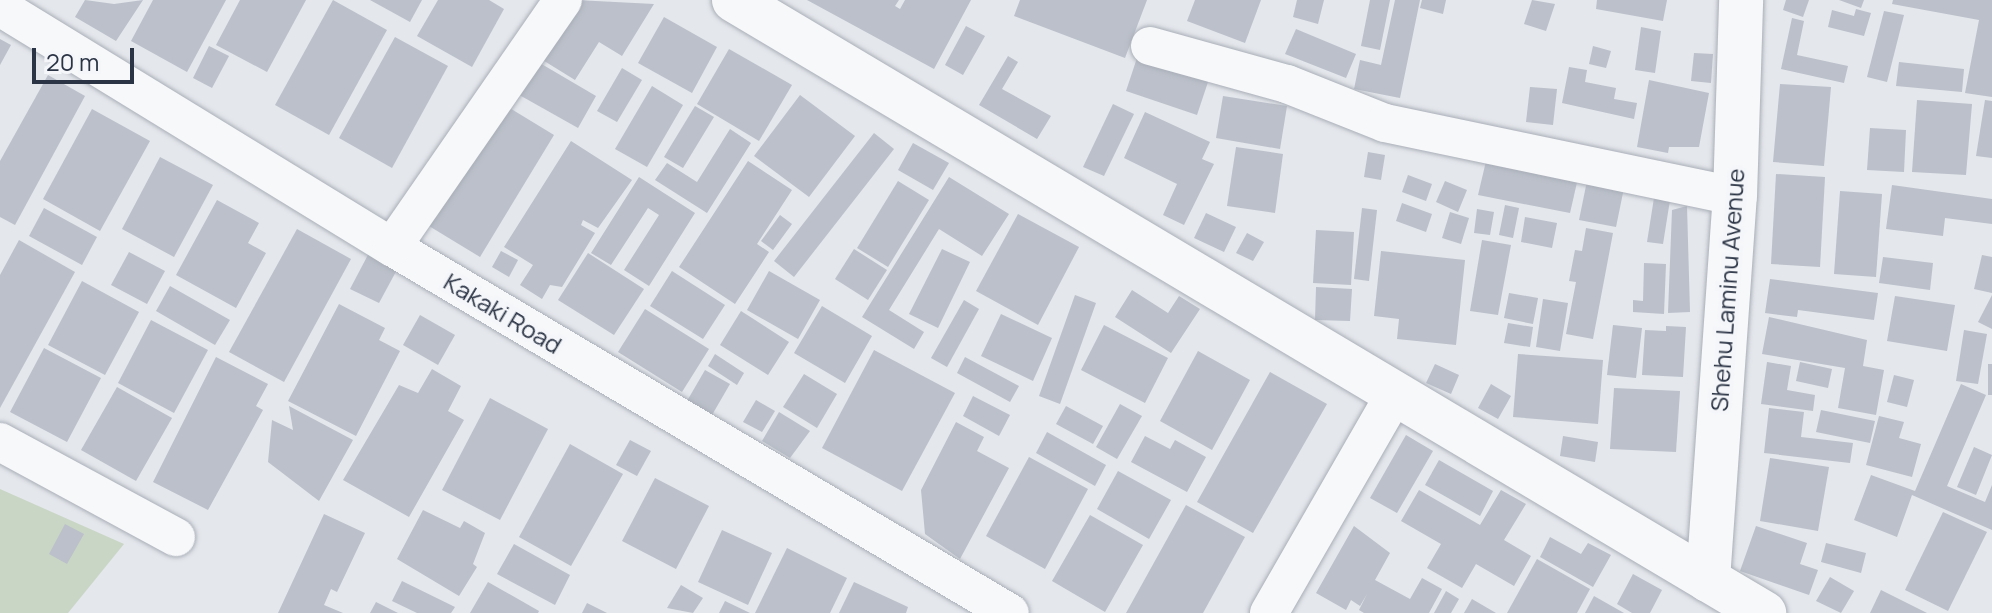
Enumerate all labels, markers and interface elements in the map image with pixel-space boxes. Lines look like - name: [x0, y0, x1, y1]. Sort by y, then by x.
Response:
- scale bar: [36, 32, 138, 82]
- text: 20 m: [46, 45, 99, 78]
- street label: Shehu Laminu Avenue: [1704, 168, 1750, 412]
- street label: Kakaki Road: [439, 267, 567, 359]

